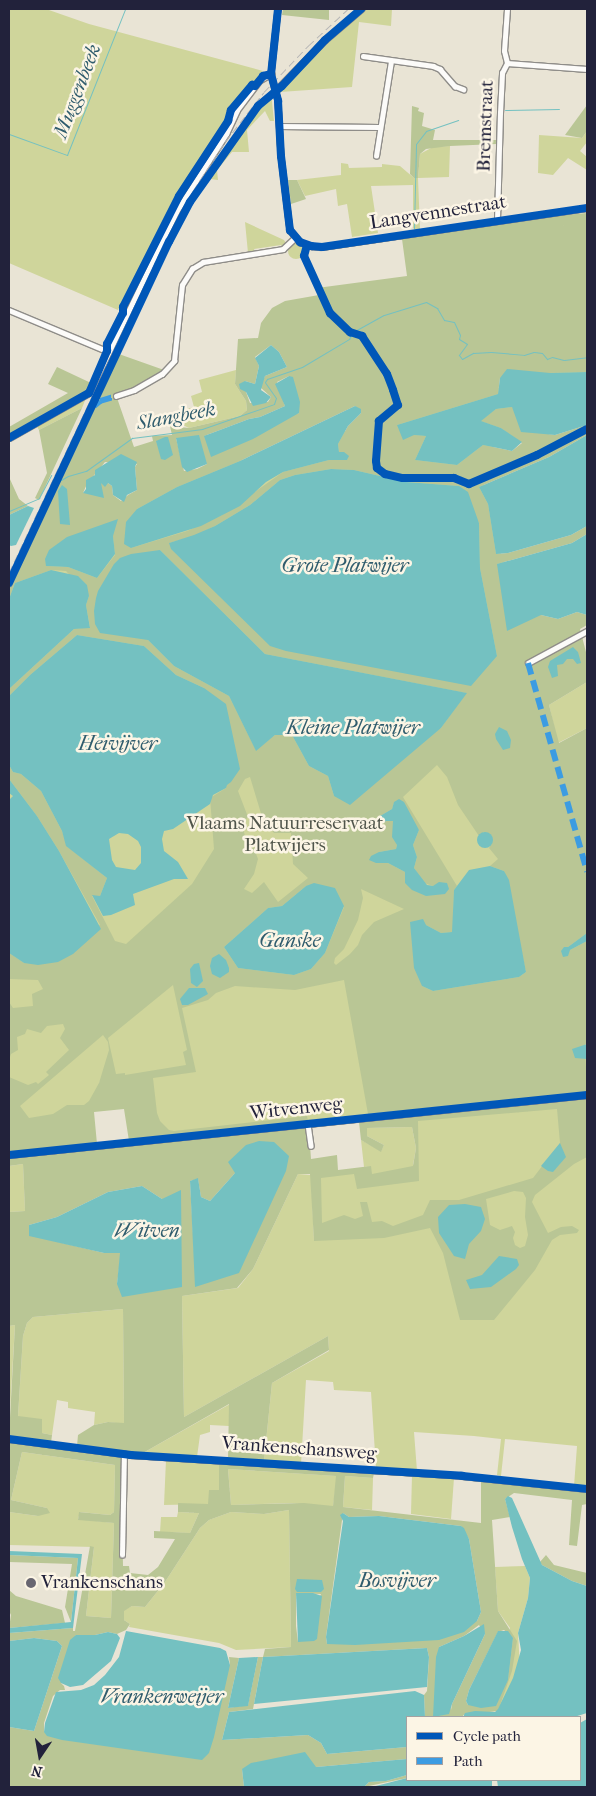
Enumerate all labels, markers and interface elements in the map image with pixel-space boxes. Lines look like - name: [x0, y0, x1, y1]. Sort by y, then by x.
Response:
- water label: Muggenbeek: [48, 41, 106, 141]
- street label: Bremstraat: [473, 80, 499, 172]
- street label: Langvennestraat: [368, 191, 508, 235]
- water label: Slangbeek: [134, 397, 218, 435]
- water label: Grote Platwijer: [281, 553, 409, 577]
- water label: Kleine Platwijer: [286, 715, 420, 739]
- water label: Heivijver: [79, 731, 157, 755]
- park label: Vlaams Natuurreservaat Platwijers: [186, 813, 384, 857]
- water label: Ganske: [259, 928, 321, 952]
- street label: Witvenweg: [248, 1093, 344, 1125]
- water label: Witven: [114, 1218, 180, 1242]
- street label: Vrankenschansweg: [221, 1432, 377, 1466]
- water label: Bosvijver: [358, 1568, 436, 1592]
- place label: Vrankenschans: [41, 1572, 163, 1594]
- marker: Vrankenschans: [25, 1577, 37, 1589]
- water label: Vrankenweijer: [101, 1684, 223, 1708]
- legend: [406, 1716, 581, 1781]
- text: Cycle path: [453, 1727, 521, 1745]
- north arrow: [15, 1731, 65, 1781]
- text: Path: [453, 1752, 483, 1770]
- text: N: [30, 1762, 44, 1781]

